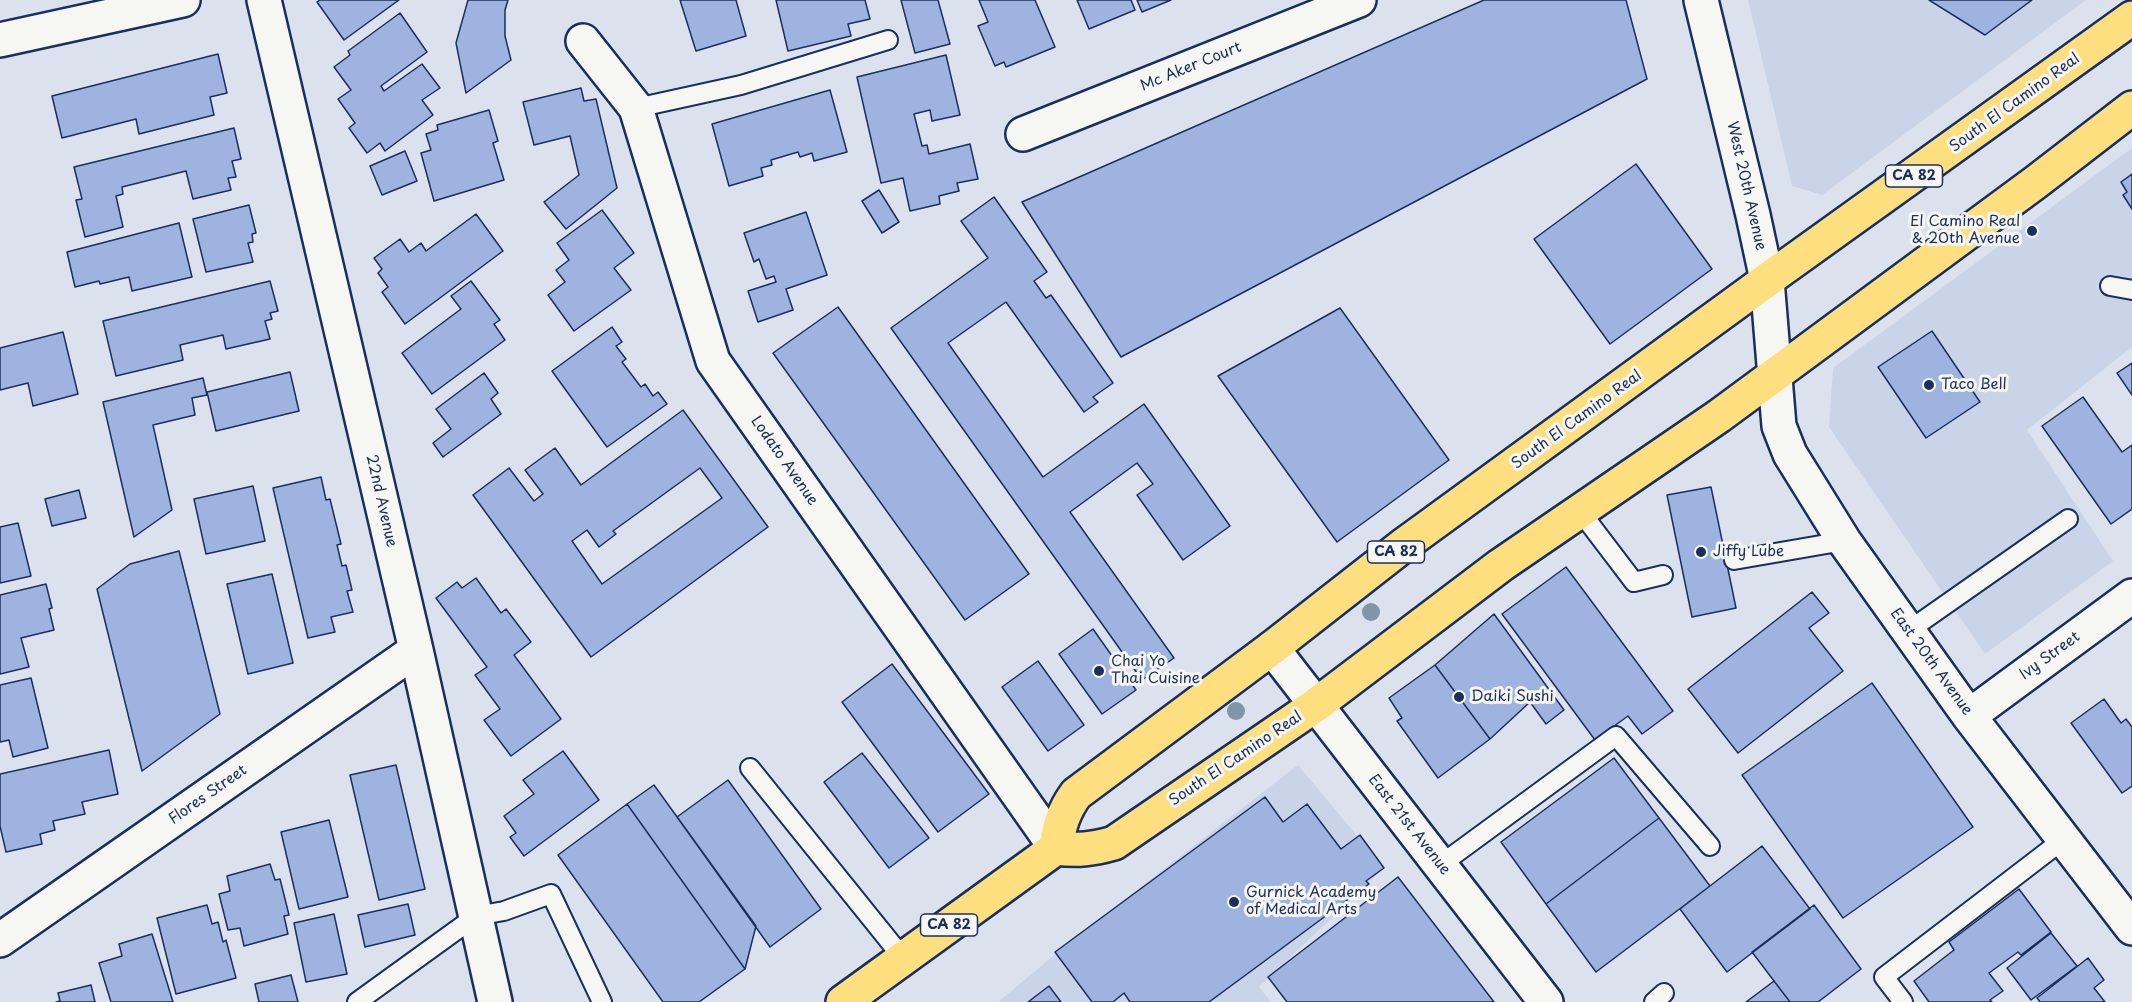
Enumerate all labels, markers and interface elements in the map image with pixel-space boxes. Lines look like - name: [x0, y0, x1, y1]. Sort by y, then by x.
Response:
- street label: Mc Aker Court: [1138, 39, 1244, 95]
- street label: South El Camino Real: [1947, 50, 2083, 156]
- street label: West 20th Avenue: [1722, 120, 1770, 252]
- road number: CA 82: [1886, 165, 1942, 187]
- place label: El Camino Real & 20th Avenue: [1910, 213, 2020, 248]
- marker: El Camino Real & 20th Avenue: [2025, 224, 2039, 238]
- street label: South El Camino Real: [1509, 367, 1645, 473]
- place label: Taco Bell: [1941, 376, 2007, 394]
- marker: Taco Bell: [1922, 378, 1936, 392]
- street label: Lodato Avenue: [747, 413, 821, 509]
- street label: 22nd Avenue: [362, 453, 400, 549]
- road number: CA 82: [1368, 541, 1424, 563]
- place label: Jiffy Lube: [1713, 543, 1784, 561]
- marker: Jiffy Lube: [1694, 545, 1708, 559]
- street label: East 20th Avenue: [1886, 605, 1976, 719]
- street label: Ivy Street: [2016, 628, 2084, 684]
- place label: Chai Yo Thai Cuisine: [1111, 653, 1200, 688]
- marker: Chai Yo Thai Cuisine: [1092, 664, 1106, 678]
- place label: Daiki Sushi: [1471, 688, 1554, 706]
- marker: Daiki Sushi: [1452, 690, 1466, 704]
- street label: South El Camino Real: [1166, 708, 1306, 810]
- street label: Flores Street: [165, 761, 251, 829]
- street label: East 21st Avenue: [1364, 771, 1454, 879]
- place label: Gurnick Academy of Medical Arts: [1246, 884, 1376, 919]
- marker: Gurnick Academy of Medical Arts: [1227, 895, 1241, 909]
- road number: CA 82: [920, 914, 978, 936]

